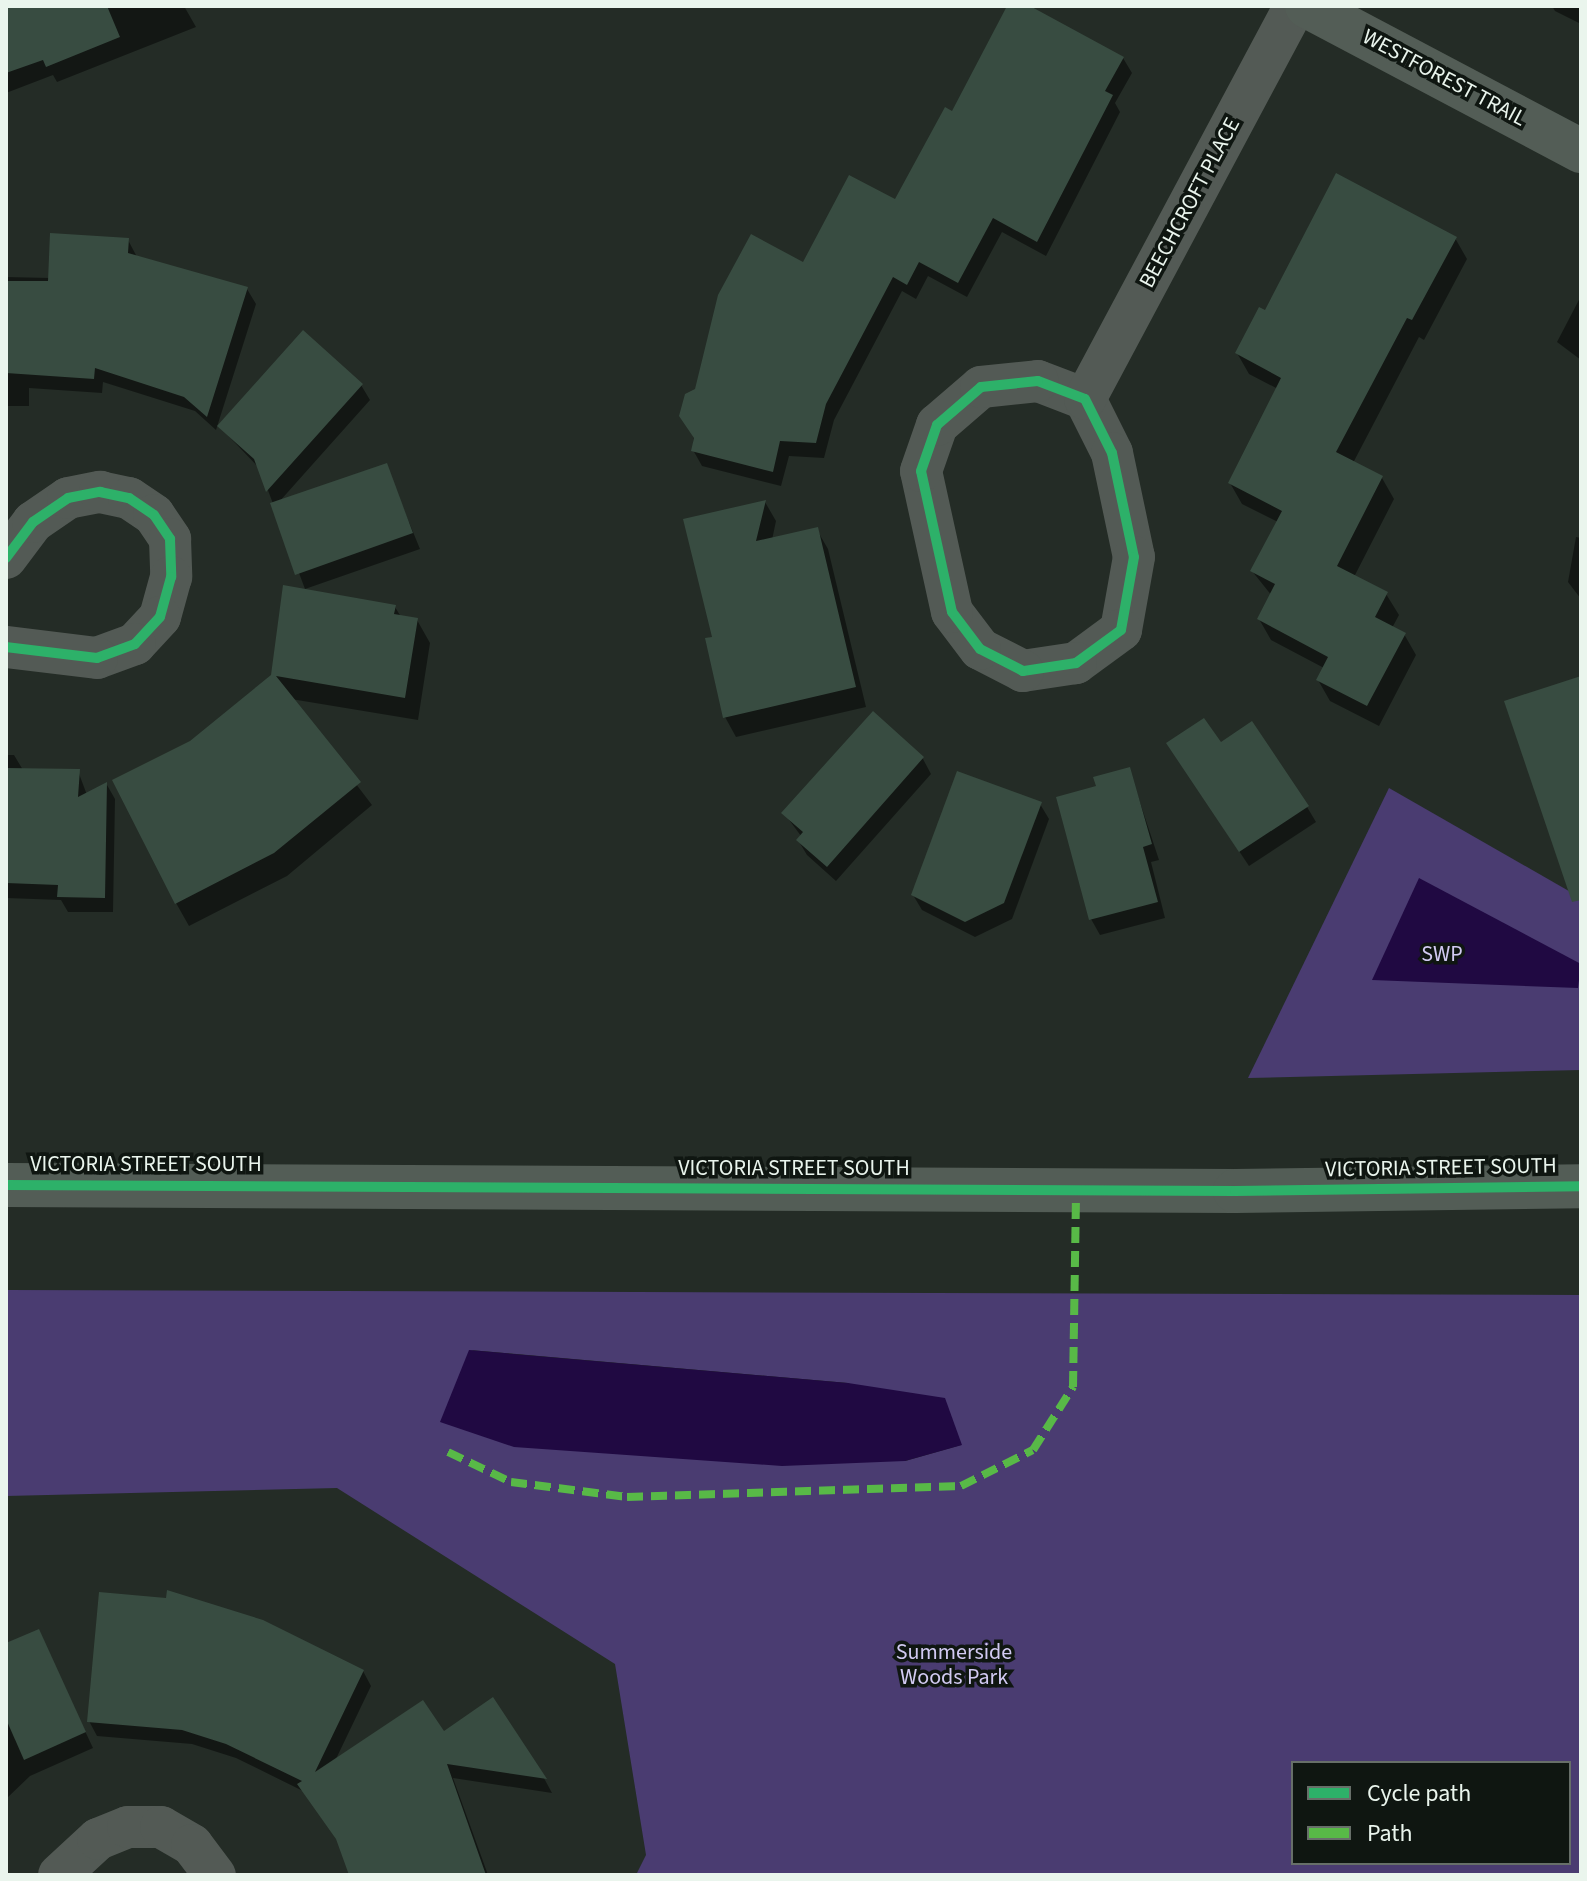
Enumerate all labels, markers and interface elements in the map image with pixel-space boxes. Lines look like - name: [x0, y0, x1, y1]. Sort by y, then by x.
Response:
- street label: WESTFOREST TRAIL: [1358, 24, 1530, 132]
- street label: BEECHCROFT PLACE: [1134, 113, 1246, 293]
- park label: SWP: [1421, 942, 1463, 968]
- street label: VICTORIA STREET SOUTH: [30, 1152, 262, 1178]
- street label: VICTORIA STREET SOUTH: [1325, 1153, 1557, 1183]
- street label: VICTORIA STREET SOUTH: [678, 1156, 910, 1182]
- park label: Summerside Woods Park: [896, 1639, 1012, 1690]
- legend: [1291, 1761, 1571, 1865]
- text: Cycle path: [1367, 1776, 1471, 1811]
- text: Path: [1367, 1816, 1413, 1851]

